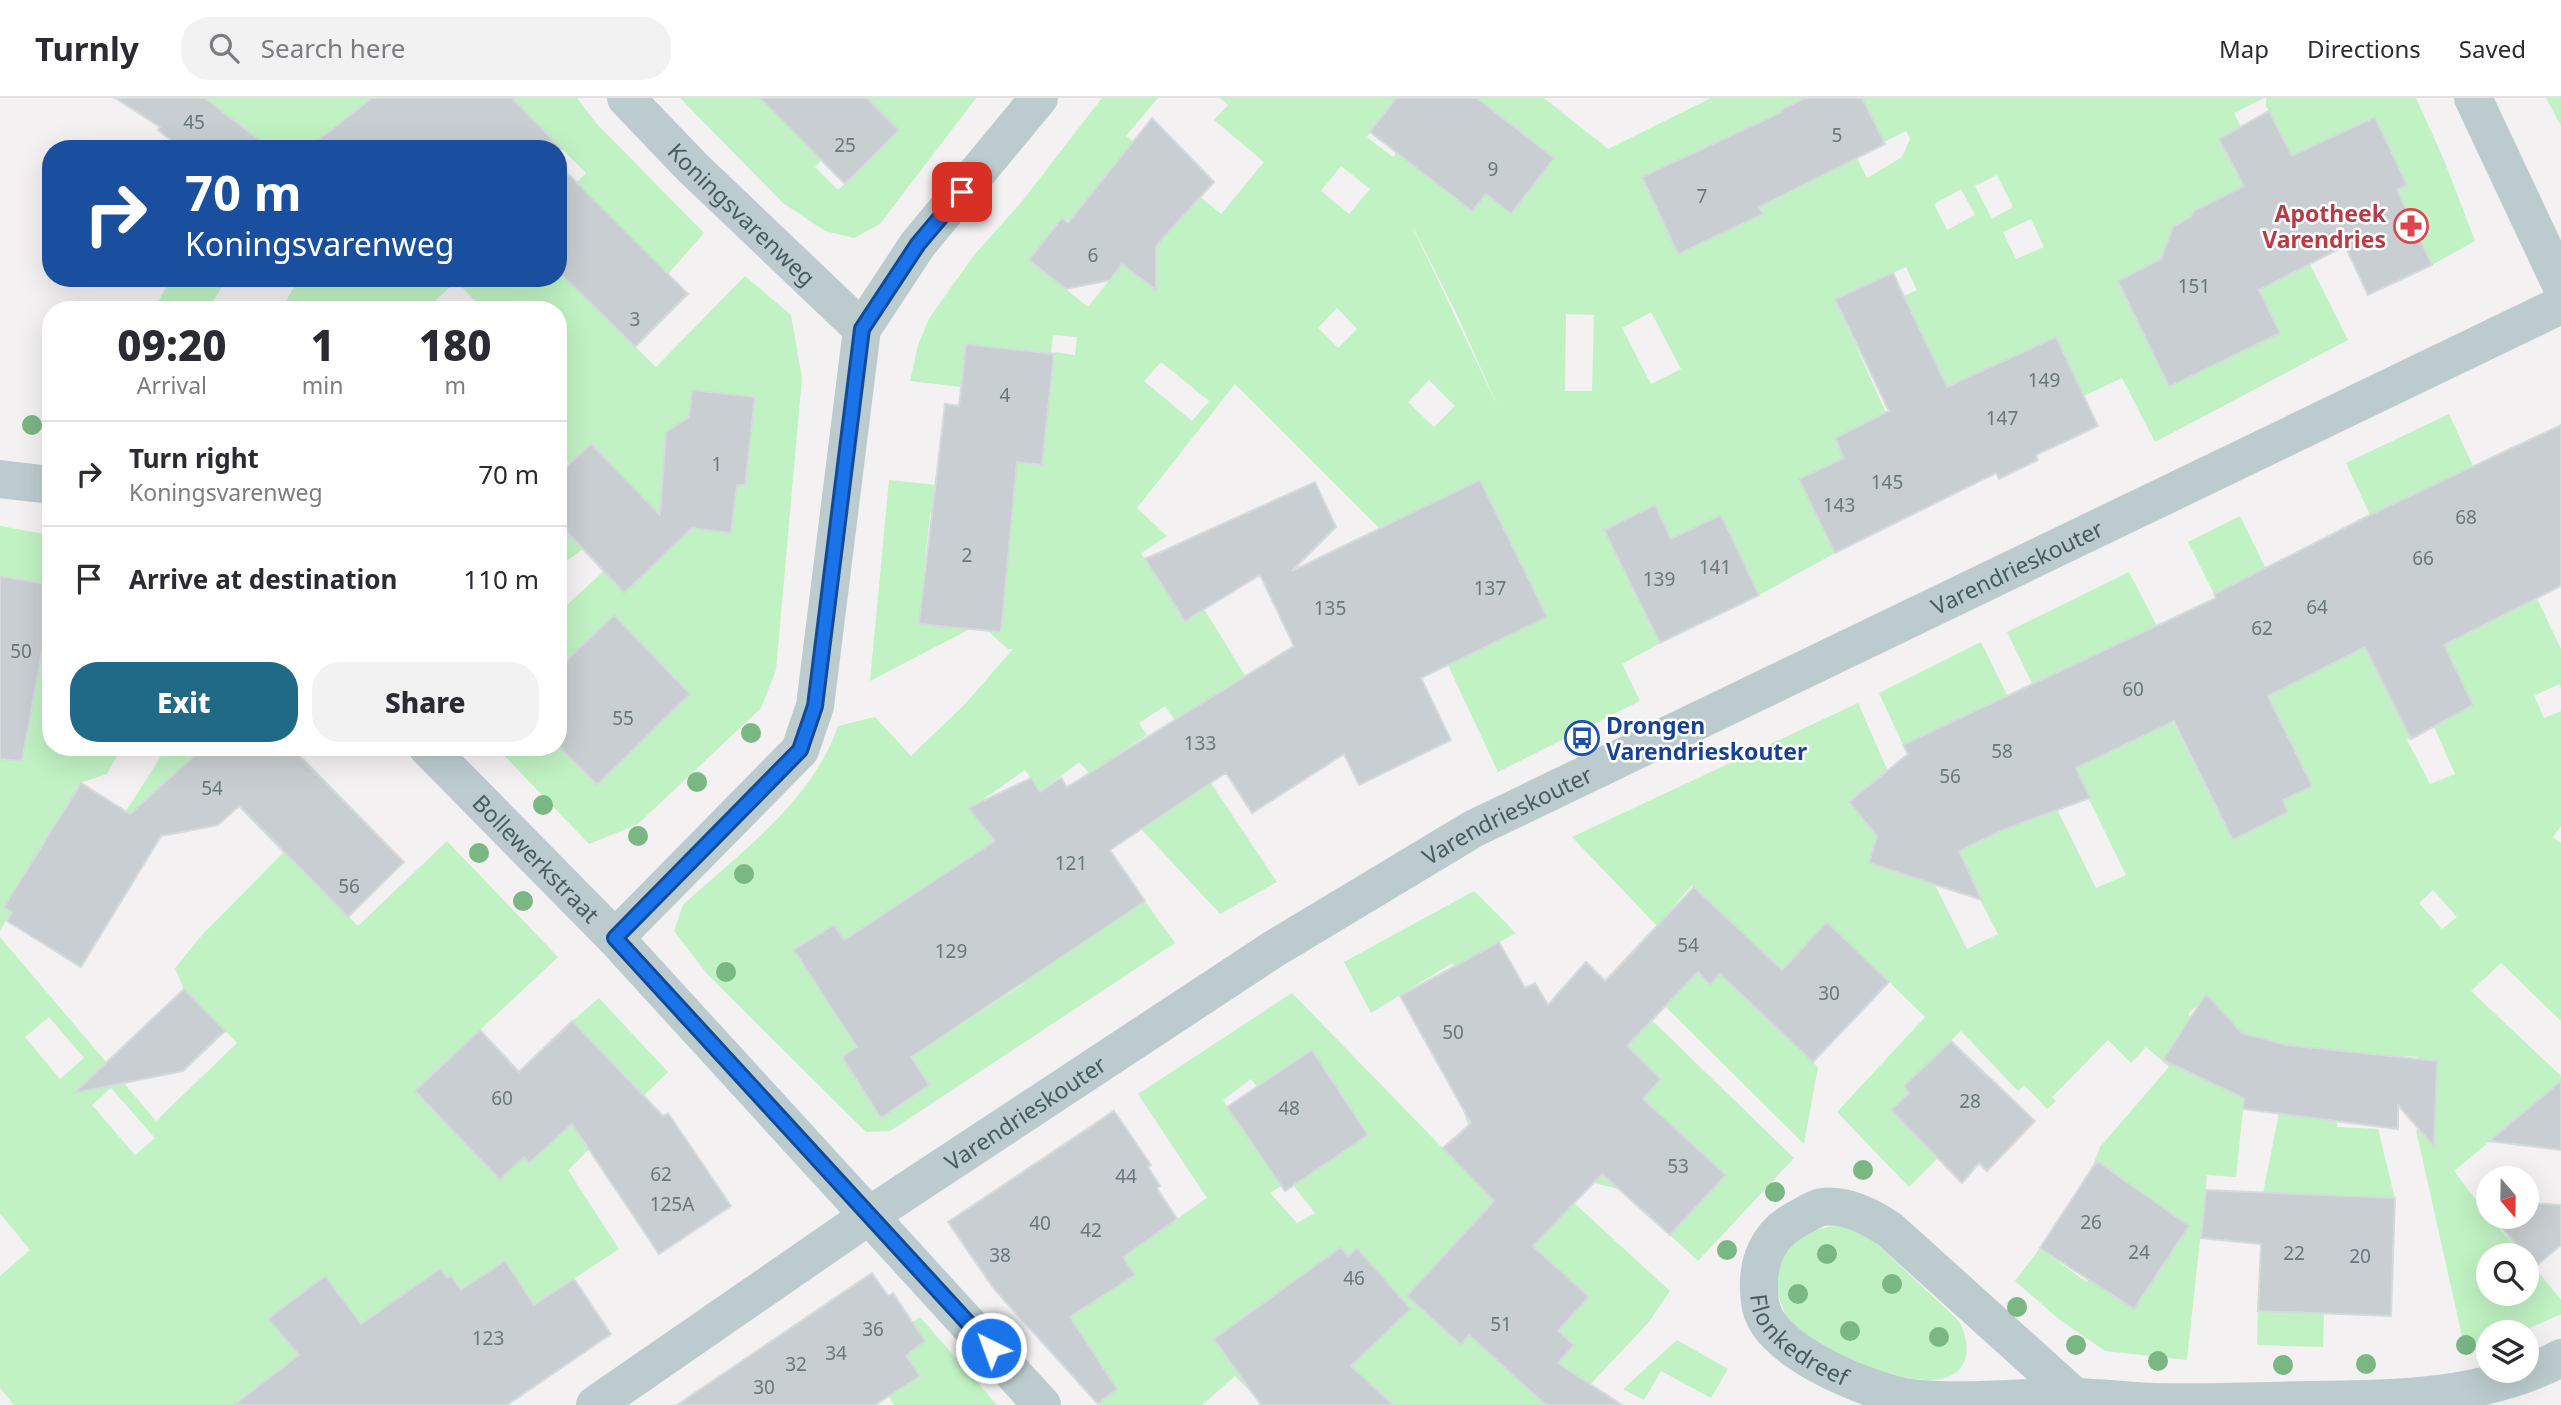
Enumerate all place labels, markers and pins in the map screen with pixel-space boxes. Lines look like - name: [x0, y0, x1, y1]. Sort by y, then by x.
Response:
- pin: [932, 162, 992, 222]
- place label: Apotheek Varendries: [2262, 197, 2387, 255]
- pharmacy icon: Apotheek Varendries: [2392, 207, 2430, 245]
- place label: Drongen Varendrieskouter: [1606, 709, 1807, 767]
- bus stop icon: Drongen Varendrieskouter: [1563, 719, 1601, 757]

